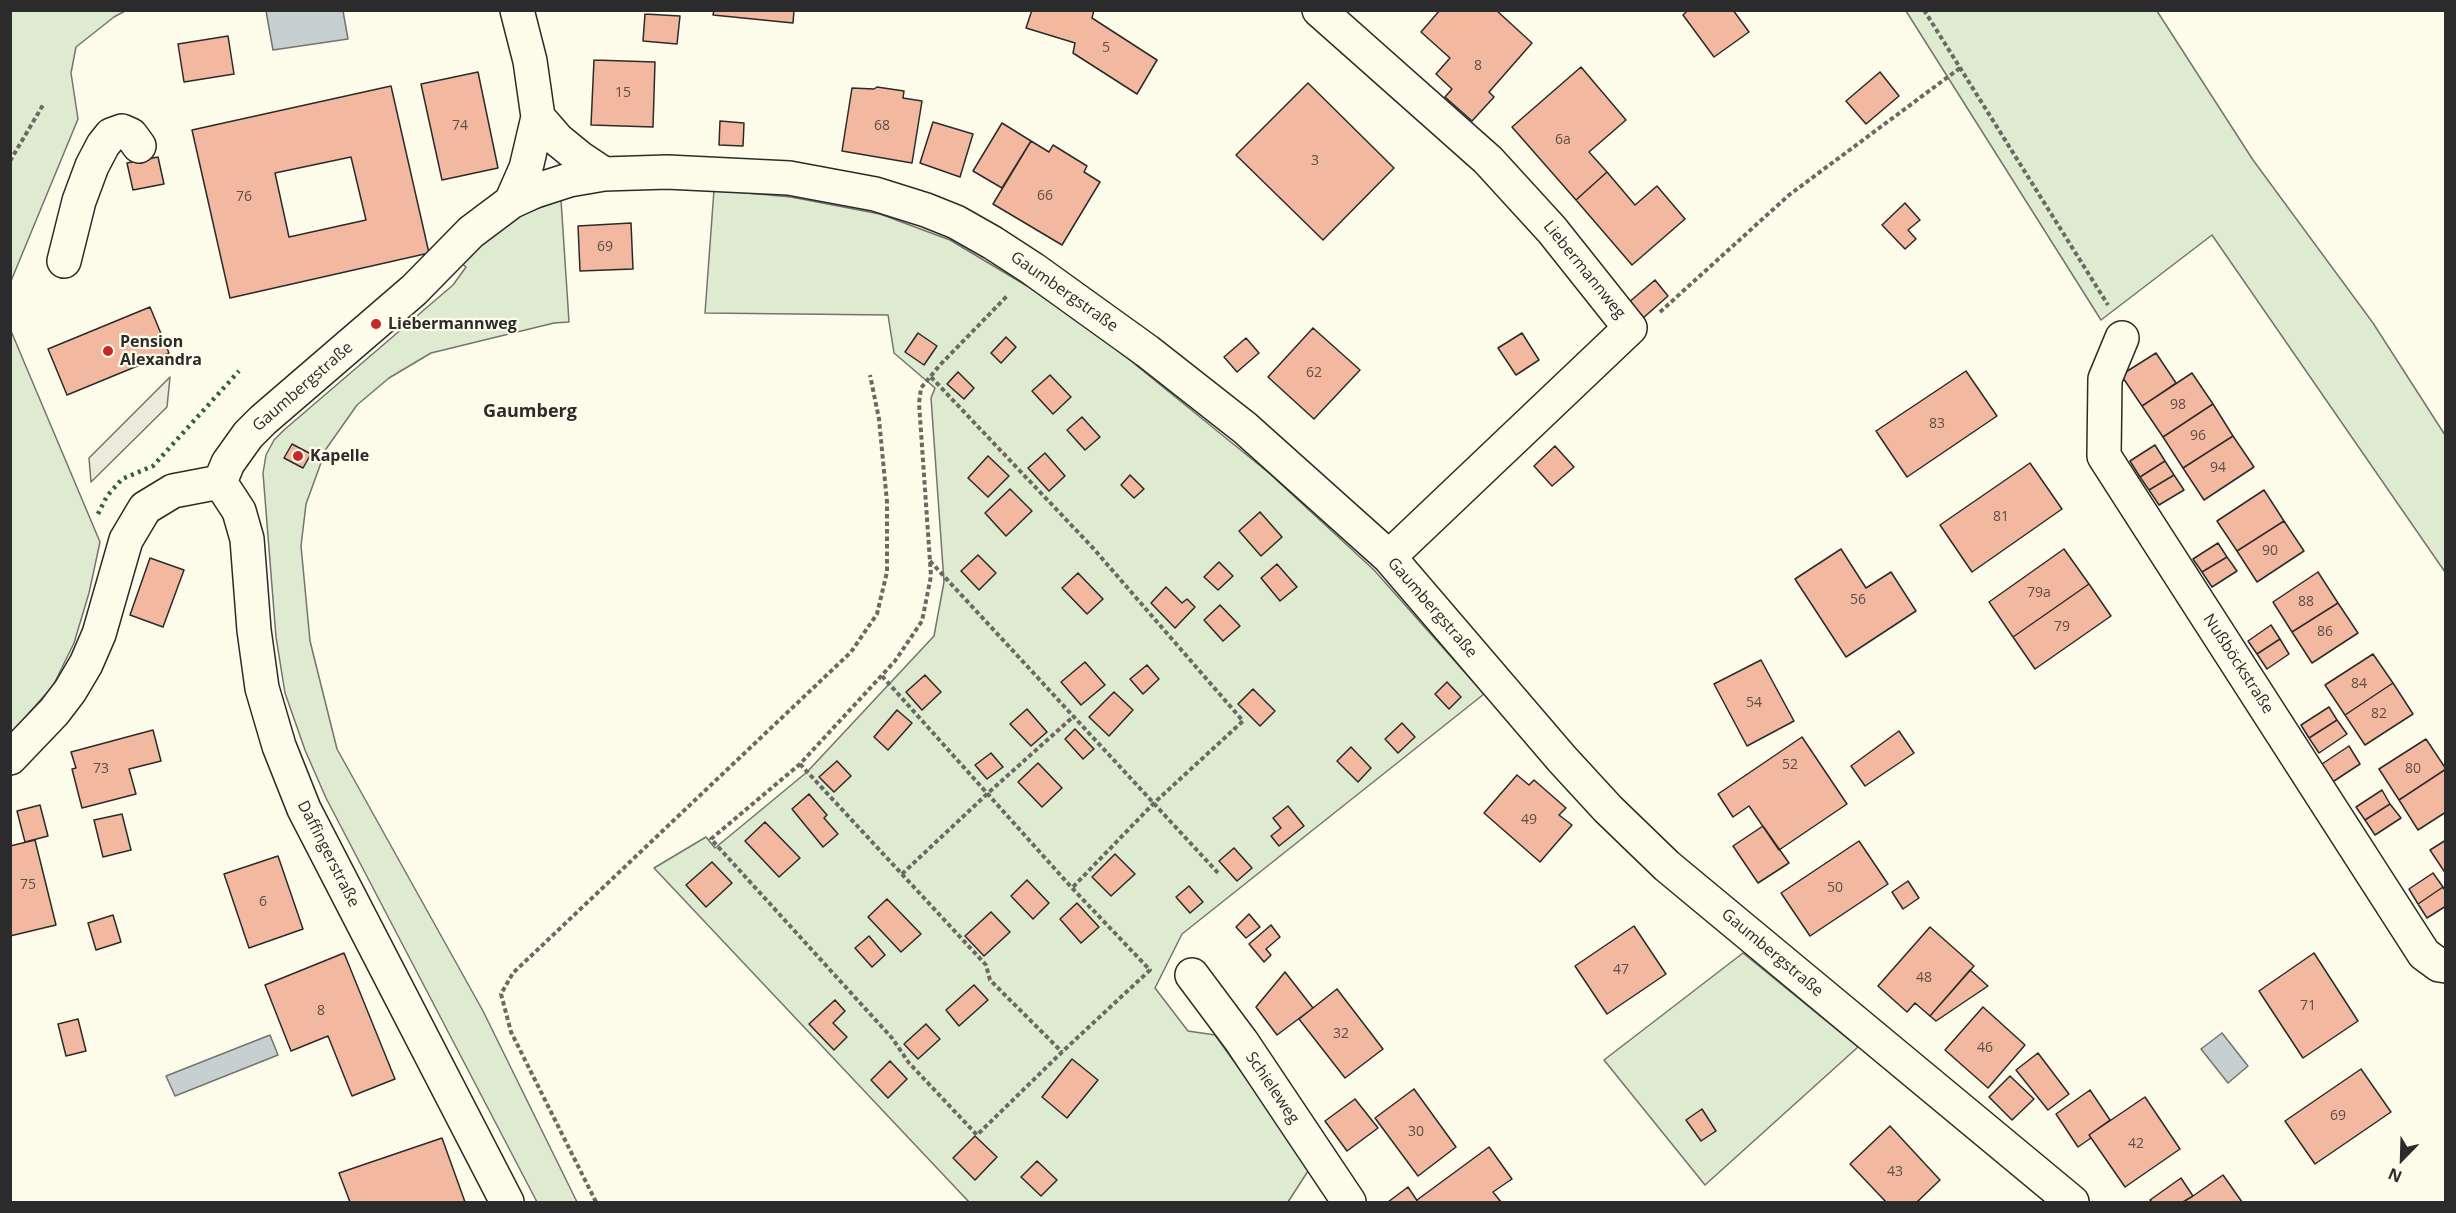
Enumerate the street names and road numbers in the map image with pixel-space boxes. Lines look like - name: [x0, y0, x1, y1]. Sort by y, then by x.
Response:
- street label: Liebermannweg: [1539, 217, 1629, 323]
- street label: Gaumbergstraße: [1007, 248, 1121, 336]
- street label: Gaumbergstraße: [249, 338, 357, 436]
- street label: Gaumbergstraße: [1383, 554, 1481, 662]
- street label: Nußböckstraße: [2199, 611, 2277, 717]
- street label: Daffingerstraße: [293, 798, 363, 910]
- street label: Gaumbergstraße: [1717, 905, 1827, 1001]
- street label: Schieleweg: [1241, 1048, 1303, 1128]

